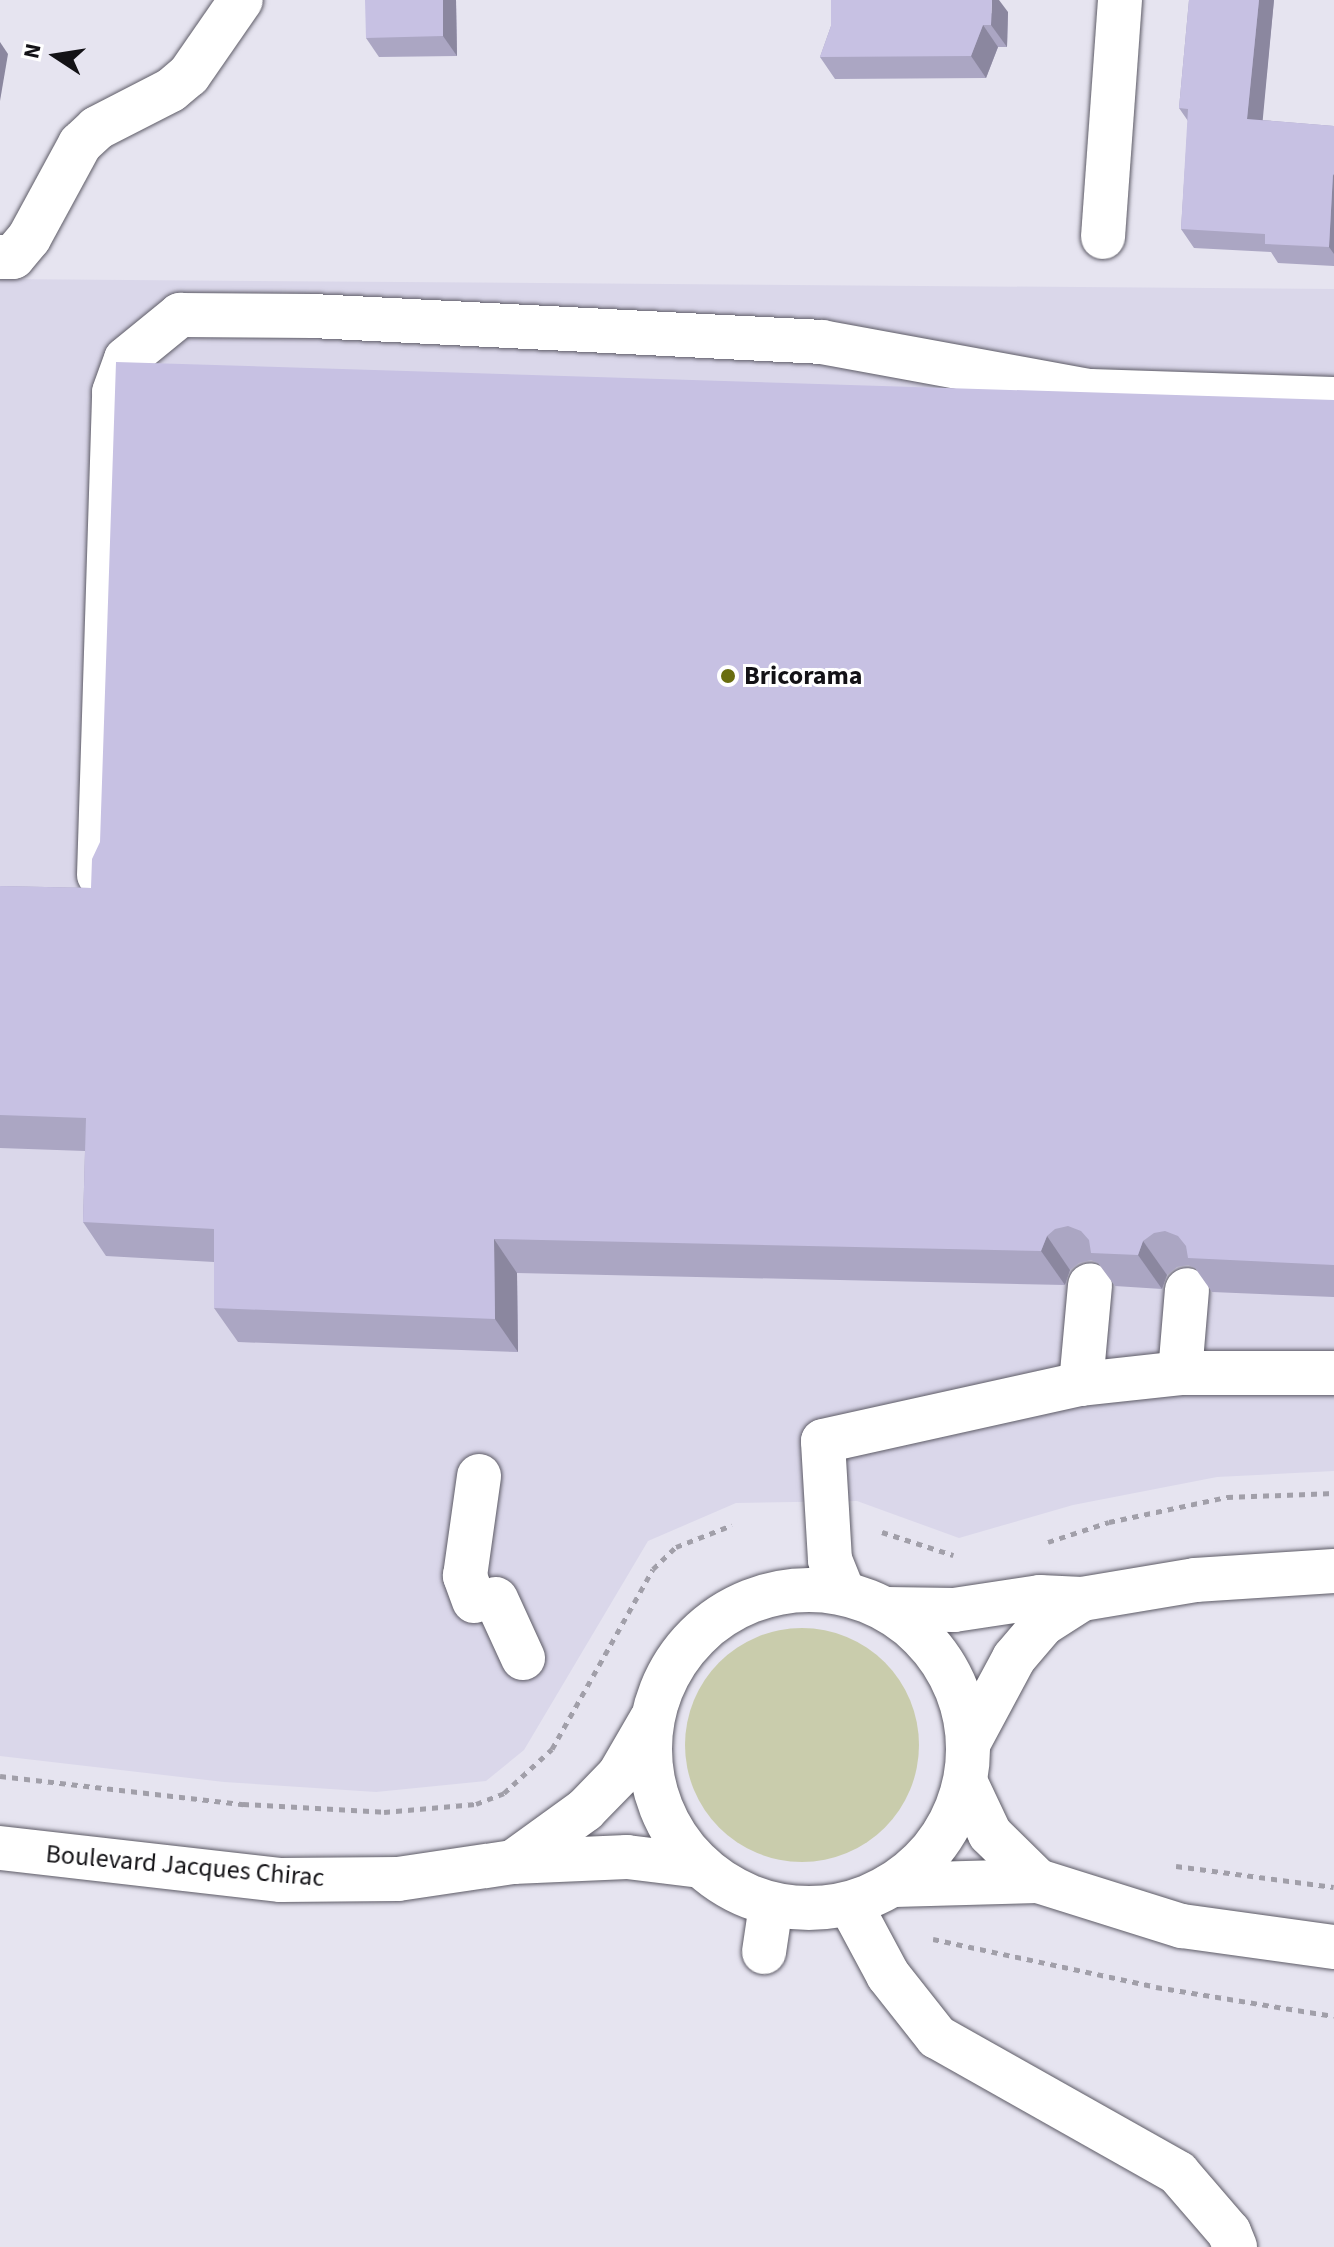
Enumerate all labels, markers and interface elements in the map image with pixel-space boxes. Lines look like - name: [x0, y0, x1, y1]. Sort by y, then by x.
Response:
- north arrow: [16, 16, 96, 96]
- text: N: [15, 41, 50, 62]
- place label: Bricorama: [744, 660, 862, 692]
- marker: Bricorama: [719, 667, 737, 685]
- street label: Boulevard Jacques Chirac: [44, 1838, 326, 1894]

